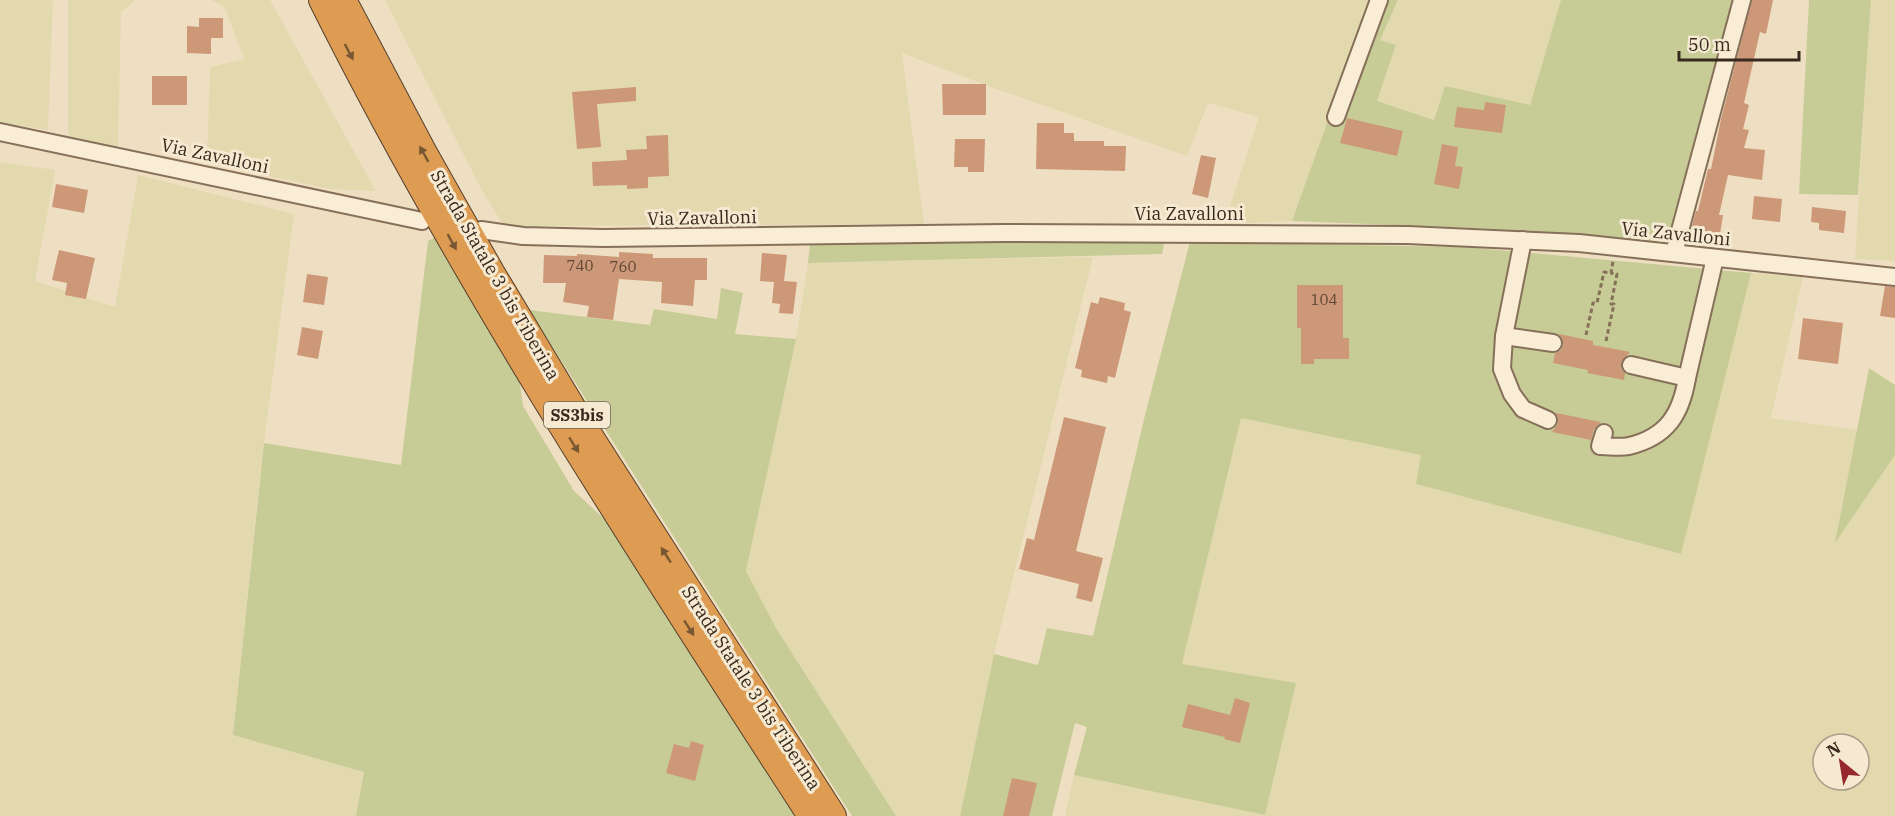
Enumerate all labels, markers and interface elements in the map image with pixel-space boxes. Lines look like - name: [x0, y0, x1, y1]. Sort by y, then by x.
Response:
- scale bar: [1679, 24, 1799, 62]
- text: 50 m: [1688, 33, 1731, 56]
- one-way arrow: [344, 44, 354, 61]
- street label: Via Zavalloni: [159, 133, 271, 178]
- one-way arrow: [419, 146, 430, 162]
- street label: Strada Statale 3 bis Tiberina: [426, 165, 565, 384]
- street label: Via Zavalloni: [1134, 202, 1244, 225]
- street label: Via Zavalloni: [647, 205, 757, 230]
- street label: Via Zavalloni: [1620, 216, 1732, 251]
- one-way arrow: [447, 234, 457, 251]
- house number: 740: [566, 256, 594, 275]
- house number: 760: [609, 257, 637, 276]
- house number: 104: [1310, 290, 1338, 309]
- road number: SS3bis: [544, 402, 610, 428]
- one-way arrow: [568, 437, 579, 453]
- one-way arrow: [660, 547, 672, 563]
- street label: Strada Statale 3 bis Tiberina: [677, 581, 826, 794]
- one-way arrow: [684, 619, 695, 636]
- north arrow: [1811, 732, 1871, 792]
- text: N: [1823, 737, 1844, 761]

